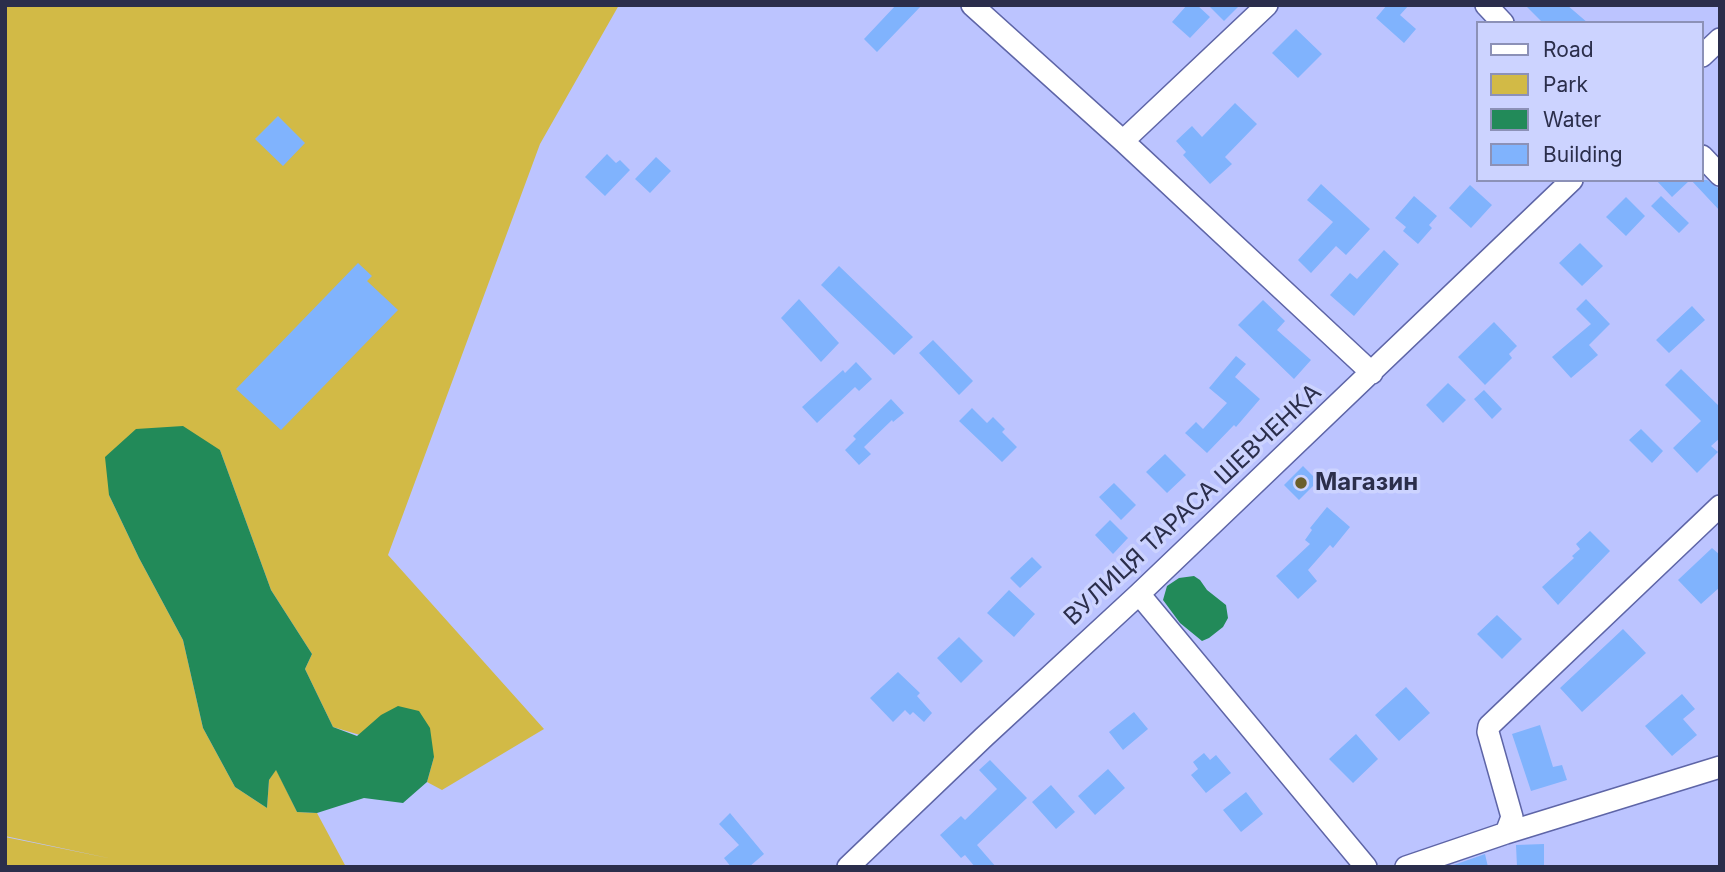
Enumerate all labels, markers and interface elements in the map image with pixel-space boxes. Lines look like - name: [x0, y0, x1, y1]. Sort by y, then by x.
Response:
- legend: [1476, 21, 1704, 182]
- text: Road: [1543, 37, 1594, 62]
- text: Park: [1543, 72, 1588, 97]
- text: Water: [1543, 107, 1601, 132]
- text: Building: [1543, 142, 1623, 167]
- street label: ВУЛИЦЯ ТАРАСА ШЕВЧЕНКА: [1059, 378, 1327, 632]
- place label: Магазин: [1315, 469, 1418, 497]
- marker: Магазин: [1293, 475, 1309, 491]

